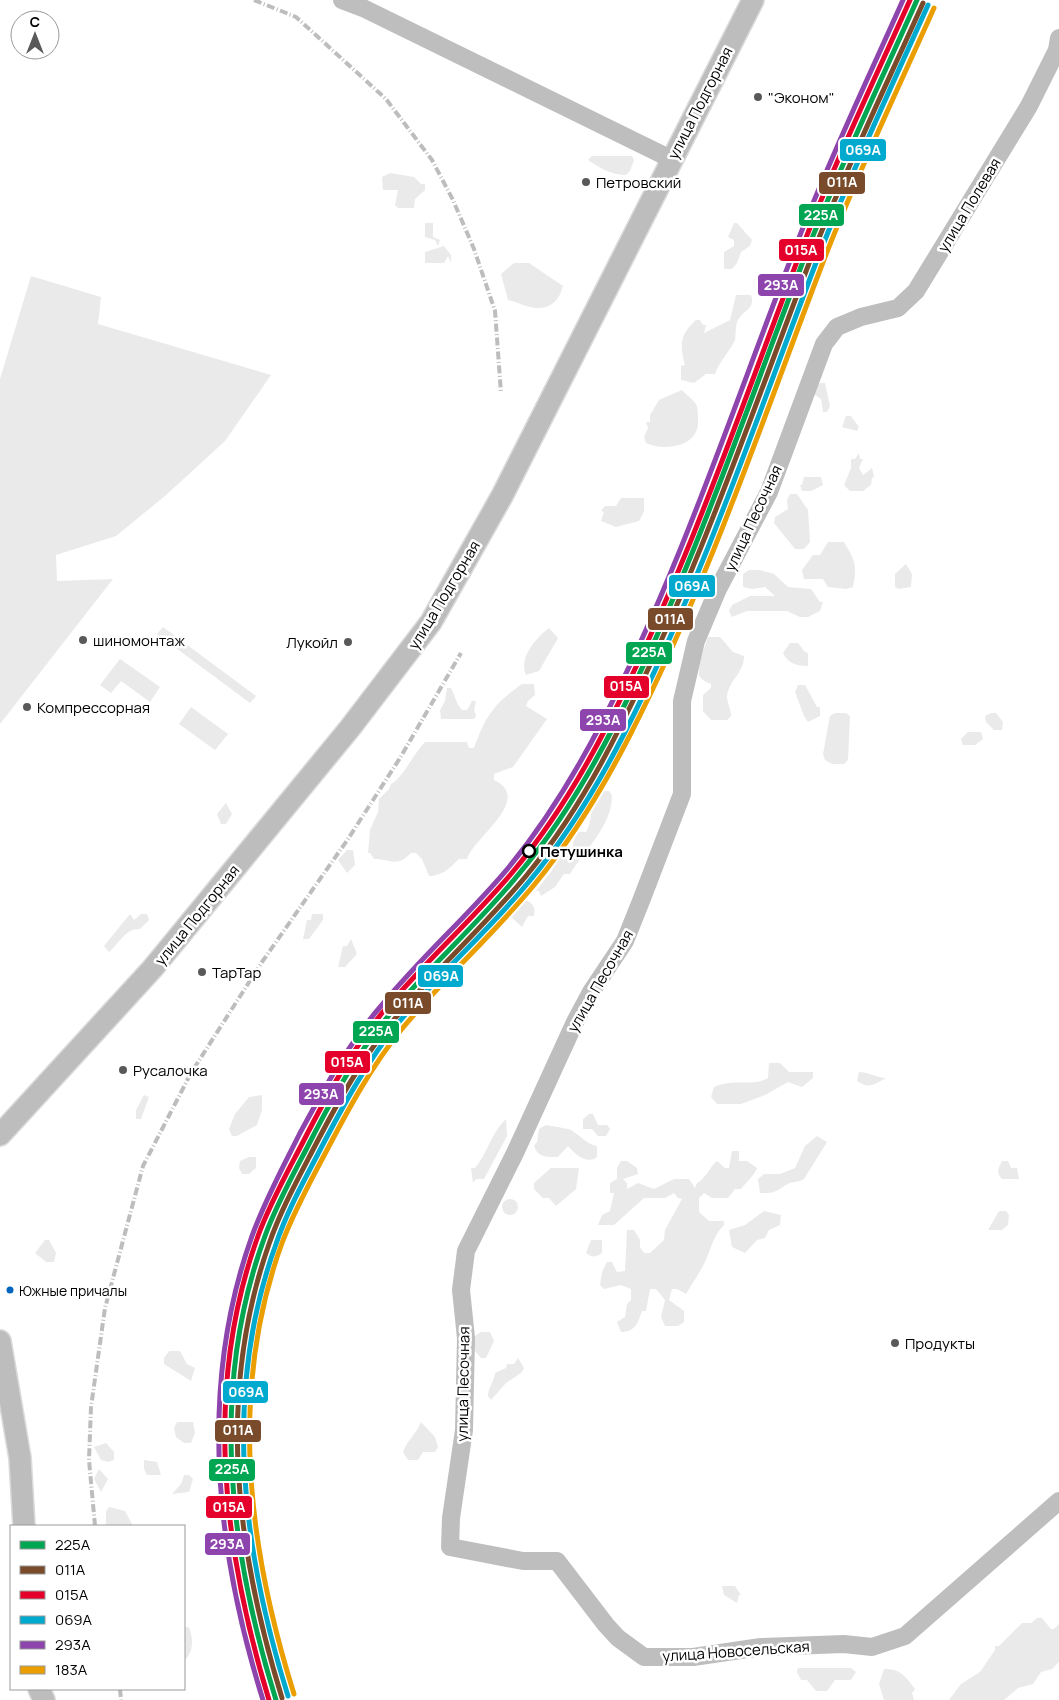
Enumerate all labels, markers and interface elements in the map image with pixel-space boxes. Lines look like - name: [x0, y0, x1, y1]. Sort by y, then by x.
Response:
- north arrow: [10, 10, 60, 60]
- text: С: [30, 12, 40, 31]
- street label: улица Подгорная: [663, 43, 737, 163]
- place label: "Эконом": [768, 87, 835, 108]
- marker: "Эконом": [752, 91, 764, 103]
- line badge: 069А: [839, 138, 887, 162]
- text: 069А: [845, 140, 881, 159]
- street label: улица Полевая: [933, 154, 1005, 256]
- line badge: 011А: [818, 171, 866, 195]
- place label: Петровский: [596, 172, 681, 193]
- text: 011А: [827, 172, 858, 191]
- marker: Петровский: [580, 176, 592, 188]
- line badge: 225А: [798, 203, 845, 227]
- text: 225А: [804, 205, 839, 224]
- line badge: 015А: [778, 238, 825, 262]
- text: 015А: [785, 240, 818, 259]
- line badge: 293А: [757, 273, 805, 297]
- text: 293А: [764, 275, 799, 294]
- street label: улица Песочная: [719, 461, 787, 575]
- street label: улица Подгорная: [403, 537, 485, 653]
- line badge: 069А: [668, 574, 716, 598]
- text: 069А: [674, 576, 710, 595]
- line badge: 011А: [647, 607, 694, 631]
- text: 011А: [655, 609, 686, 628]
- place label: шиномонтаж: [93, 630, 185, 651]
- place label: Лукойл: [286, 632, 338, 653]
- marker: шиномонтаж: [77, 634, 89, 646]
- marker: Лукойл: [342, 636, 354, 648]
- line badge: 225А: [625, 641, 673, 665]
- text: 225А: [632, 642, 667, 661]
- line badge: 015А: [603, 675, 650, 699]
- text: 015А: [610, 676, 643, 695]
- place label: Компрессорная: [37, 697, 150, 718]
- marker: Компрессорная: [21, 701, 33, 713]
- line badge: 293А: [579, 708, 627, 732]
- text: 293А: [586, 710, 621, 729]
- place label: Петушинка: [540, 841, 623, 862]
- marker: Петушинка: [522, 844, 536, 858]
- street label: улица Подгорная: [150, 860, 244, 970]
- street label: улица Песочная: [562, 926, 638, 1036]
- place label: ТарТар: [212, 962, 261, 983]
- line badge: 069А: [417, 964, 464, 988]
- marker: ТарТар: [196, 966, 208, 978]
- text: 069А: [423, 966, 459, 985]
- line badge: 011А: [384, 991, 432, 1015]
- text: 011А: [393, 993, 424, 1012]
- line badge: 225А: [352, 1020, 400, 1044]
- text: 225А: [359, 1021, 394, 1040]
- line badge: 015А: [324, 1050, 371, 1074]
- text: 015А: [331, 1052, 364, 1071]
- place label: Русалочка: [133, 1060, 208, 1081]
- marker: Русалочка: [117, 1064, 129, 1076]
- line badge: 293А: [298, 1082, 345, 1106]
- text: 293А: [304, 1084, 339, 1103]
- place label: Южные причалы: [19, 1281, 127, 1300]
- marker: Южные причалы: [5, 1285, 15, 1295]
- street label: улица Песочная: [451, 1326, 475, 1442]
- place label: Продукты: [905, 1333, 975, 1354]
- marker: Продукты: [889, 1337, 901, 1349]
- line badge: 069А: [222, 1380, 269, 1404]
- text: 069А: [228, 1382, 264, 1401]
- line badge: 011А: [214, 1419, 262, 1443]
- text: 011А: [223, 1420, 254, 1439]
- line badge: 225А: [208, 1458, 256, 1482]
- text: 225А: [215, 1459, 250, 1478]
- line badge: 015А: [205, 1495, 253, 1519]
- text: 015А: [213, 1497, 246, 1516]
- legend: [10, 1525, 185, 1690]
- line badge: 293А: [204, 1532, 251, 1556]
- text: 225А: [55, 1534, 91, 1555]
- text: 293А: [210, 1534, 245, 1553]
- text: 011А: [55, 1559, 86, 1580]
- text: 015А: [55, 1584, 89, 1605]
- text: 069А: [55, 1609, 93, 1630]
- text: 293А: [55, 1634, 91, 1655]
- street label: улица Новосельская: [662, 1635, 810, 1667]
- text: 183А: [55, 1659, 88, 1680]

